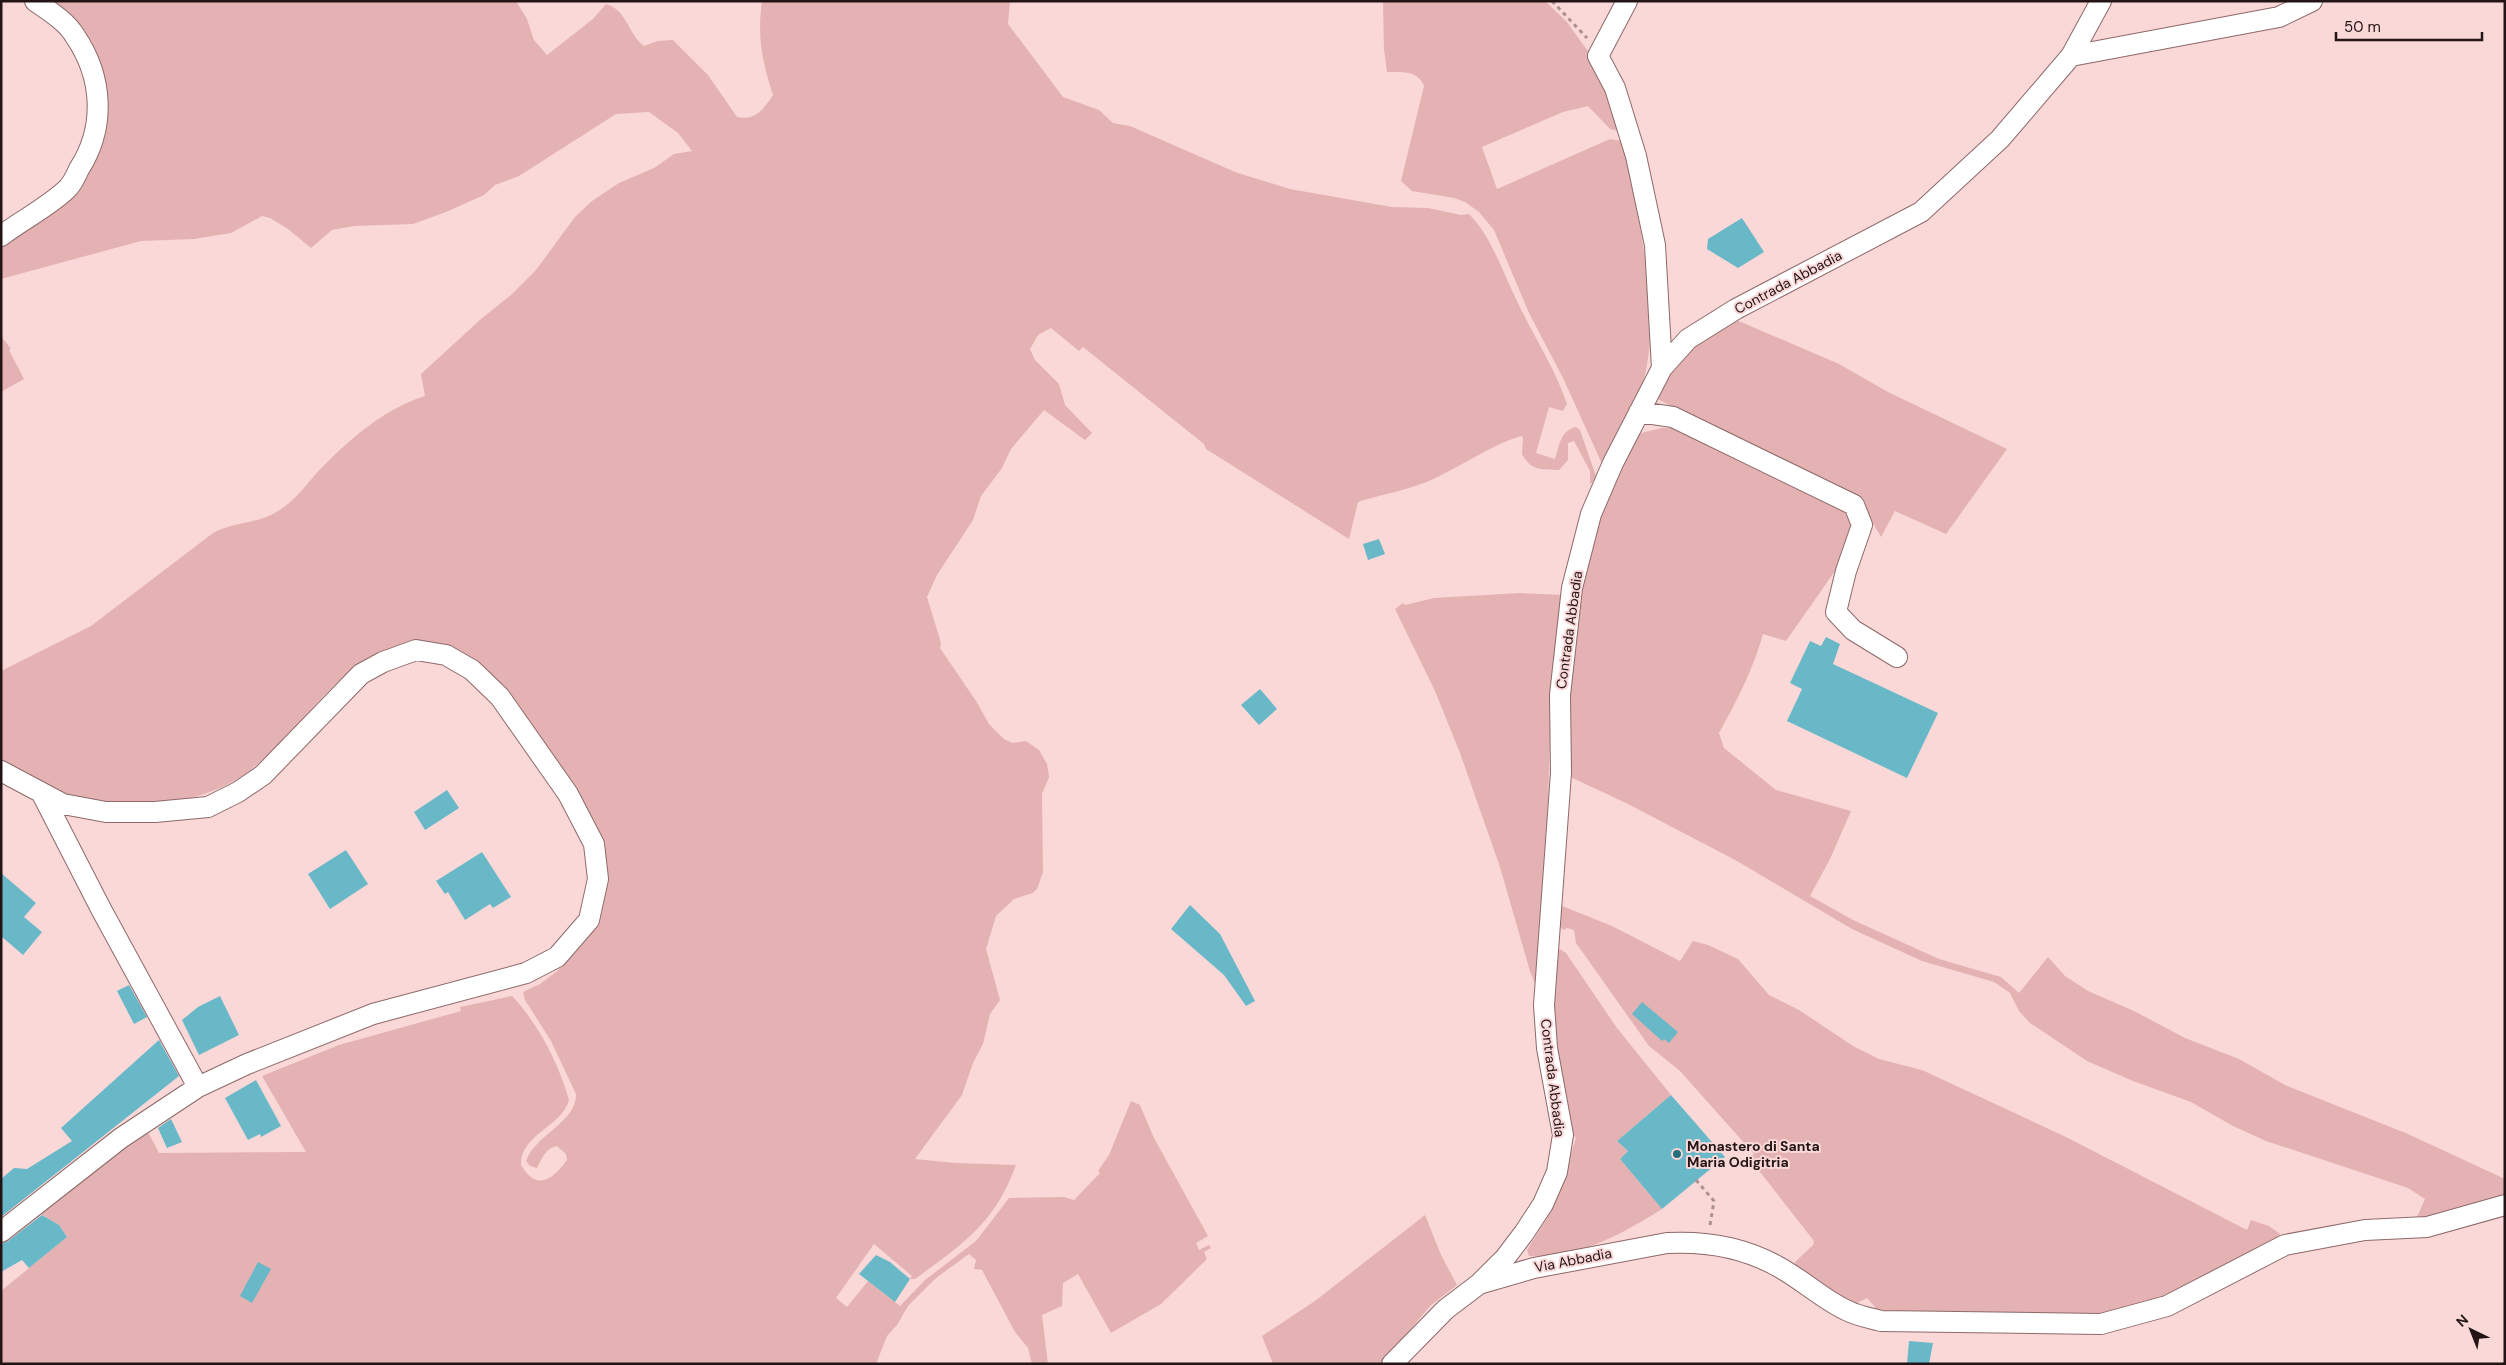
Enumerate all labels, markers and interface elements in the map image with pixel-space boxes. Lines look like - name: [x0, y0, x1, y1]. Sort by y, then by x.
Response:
- scale bar: [2336, 10, 2482, 42]
- text: 50 m: [2344, 17, 2381, 37]
- street label: Contrada Abbadia: [1731, 246, 1845, 318]
- street label: Contrada Abbadia: [1552, 570, 1586, 690]
- street label: Contrada Abbadia: [1537, 1018, 1569, 1138]
- place label: Monastero di Santa Maria Odigitria: [1687, 1137, 1820, 1171]
- marker: Monastero di Santa Maria Odigitria: [1671, 1148, 1683, 1160]
- street label: Via Abbadia: [1533, 1244, 1613, 1276]
- north arrow: [2446, 1305, 2496, 1355]
- text: N: [2452, 1310, 2472, 1331]

